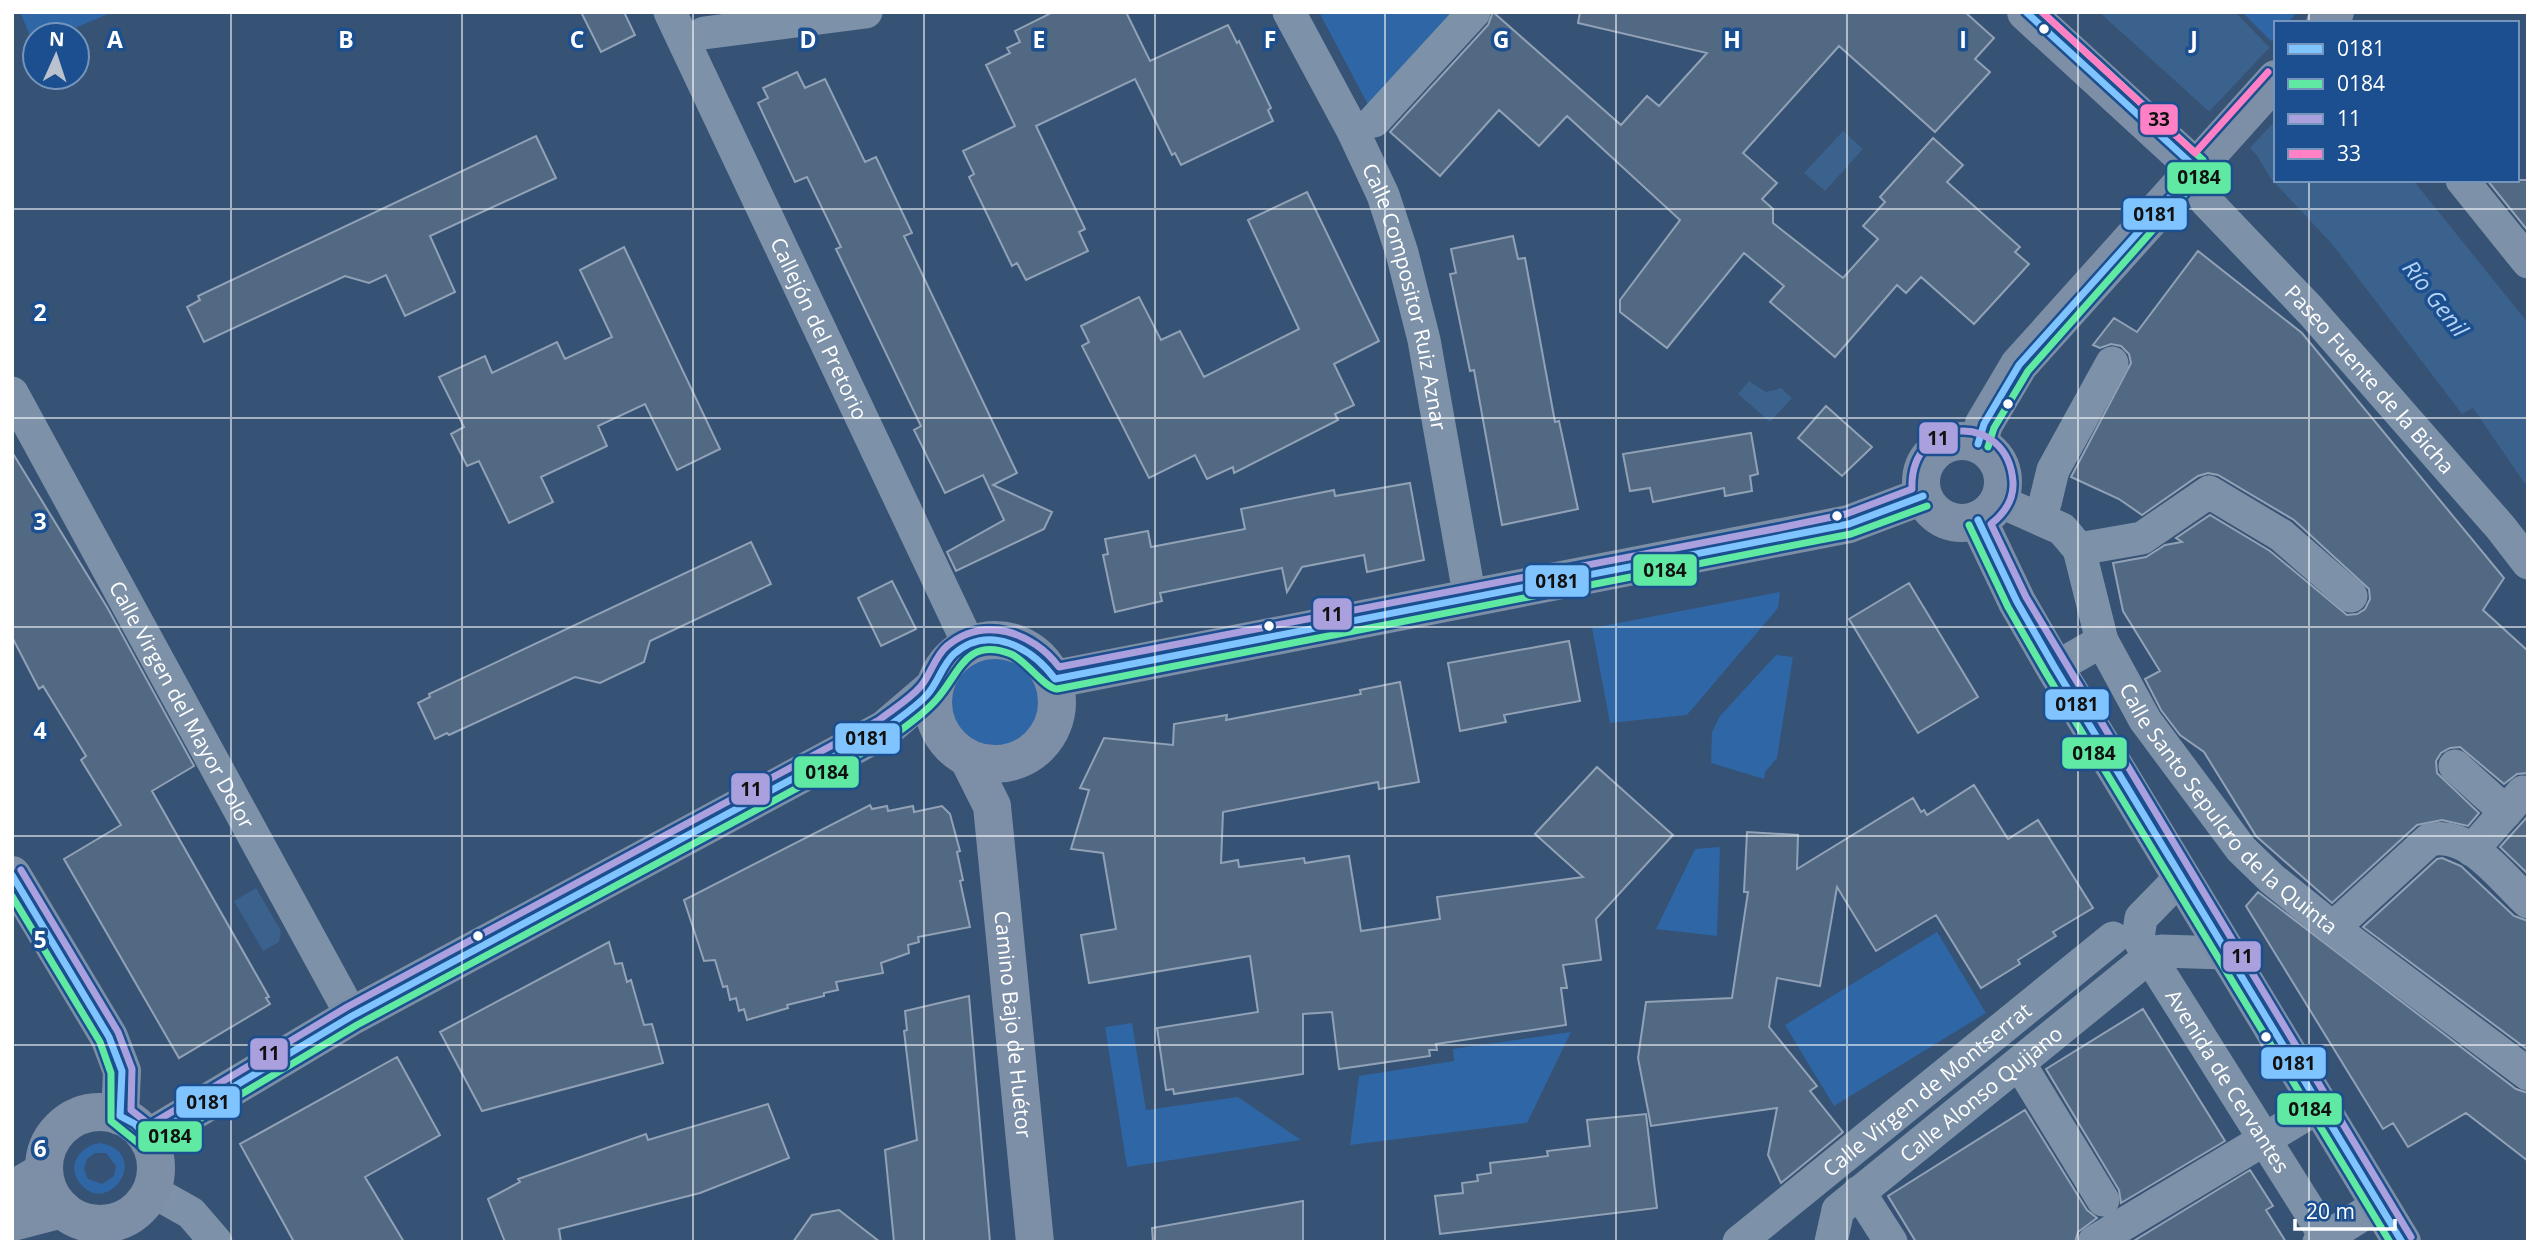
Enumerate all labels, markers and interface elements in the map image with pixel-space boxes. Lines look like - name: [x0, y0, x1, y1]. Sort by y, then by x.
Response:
- north arrow: [21, 21, 91, 91]
- legend: [2274, 21, 2519, 182]
- unlabelled marker: [2037, 22, 2051, 36]
- text: A: [107, 23, 123, 55]
- text: B: [338, 23, 354, 55]
- text: C: [570, 23, 584, 55]
- text: D: [799, 23, 817, 55]
- text: E: [1033, 23, 1045, 55]
- text: F: [1264, 23, 1276, 55]
- text: G: [1493, 23, 1509, 55]
- text: H: [1723, 23, 1741, 55]
- text: I: [1959, 23, 1967, 55]
- text: J: [2188, 23, 2198, 55]
- text: N: [48, 26, 65, 52]
- text: 0181: [2337, 34, 2385, 62]
- text: 0184: [2337, 69, 2385, 97]
- line badge: 33: [2139, 103, 2179, 136]
- text: 11: [2337, 104, 2361, 132]
- text: 33: [2148, 106, 2170, 132]
- text: 33: [2337, 139, 2361, 167]
- street label: Calle Compositor Ruiz Aznar: [1356, 158, 1454, 433]
- line badge: 0184: [2166, 161, 2232, 195]
- text: 0184: [2177, 164, 2221, 190]
- line badge: 0181: [2122, 197, 2188, 231]
- text: 0181: [2133, 201, 2177, 227]
- street label: Callejón del Pretorio: [764, 233, 875, 424]
- water label: Río Genil: [2396, 253, 2477, 344]
- street label: Paseo Fuente de la Bicha: [2279, 278, 2461, 479]
- text: 2: [33, 296, 47, 328]
- unlabelled marker: [2001, 397, 2015, 411]
- line badge: 11: [1918, 421, 1959, 455]
- text: 11: [1927, 425, 1949, 451]
- text: 3: [33, 505, 47, 537]
- unlabelled marker: [1830, 509, 1844, 523]
- line badge: 0184: [1632, 553, 1698, 587]
- text: 0184: [1643, 557, 1687, 583]
- line badge: 0181: [1524, 564, 1590, 598]
- text: 0181: [1535, 568, 1579, 594]
- street label: Calle Virgen del Mayor Dolor: [103, 576, 261, 834]
- line badge: 11: [1312, 597, 1353, 631]
- text: 11: [1321, 601, 1343, 627]
- unlabelled marker: [1262, 619, 1276, 633]
- street label: Calle Santo Sepulcro de la Quinta: [2113, 678, 2344, 940]
- line badge: 0181: [2044, 688, 2110, 721]
- text: 0181: [2055, 691, 2099, 717]
- text: 4: [33, 714, 47, 746]
- line badge: 0181: [834, 722, 901, 755]
- text: 0181: [845, 725, 889, 751]
- line badge: 0184: [2061, 736, 2128, 770]
- text: 0184: [2072, 740, 2116, 766]
- line badge: 0184: [793, 755, 860, 789]
- text: 0184: [805, 759, 849, 785]
- line badge: 11: [730, 772, 771, 806]
- text: 11: [740, 776, 762, 802]
- street label: Camino Bajo de Huétor: [988, 909, 1039, 1140]
- text: 5: [33, 923, 47, 955]
- unlabelled marker: [471, 929, 485, 943]
- line badge: 11: [2222, 940, 2262, 973]
- text: 11: [2231, 943, 2253, 969]
- street label: Avenida de Cervantes: [2160, 984, 2296, 1178]
- street label: Calle Virgen de Montserrat: [1817, 996, 2037, 1183]
- street label: Calle Alonso Quijano: [1894, 1019, 2068, 1168]
- unlabelled marker: [2259, 1030, 2273, 1044]
- line badge: 11: [249, 1037, 289, 1071]
- text: 11: [258, 1040, 280, 1066]
- line badge: 0181: [2260, 1046, 2327, 1080]
- text: 0181: [2272, 1050, 2316, 1076]
- line badge: 0181: [175, 1085, 241, 1119]
- text: 0181: [186, 1089, 230, 1115]
- line badge: 0184: [2276, 1092, 2343, 1126]
- text: 0184: [2288, 1096, 2332, 1122]
- line badge: 0184: [137, 1120, 203, 1153]
- text: 0184: [148, 1123, 192, 1149]
- text: 6: [33, 1132, 47, 1164]
- scale bar: [2295, 1188, 2395, 1232]
- text: 20 m: [2306, 1197, 2355, 1225]

